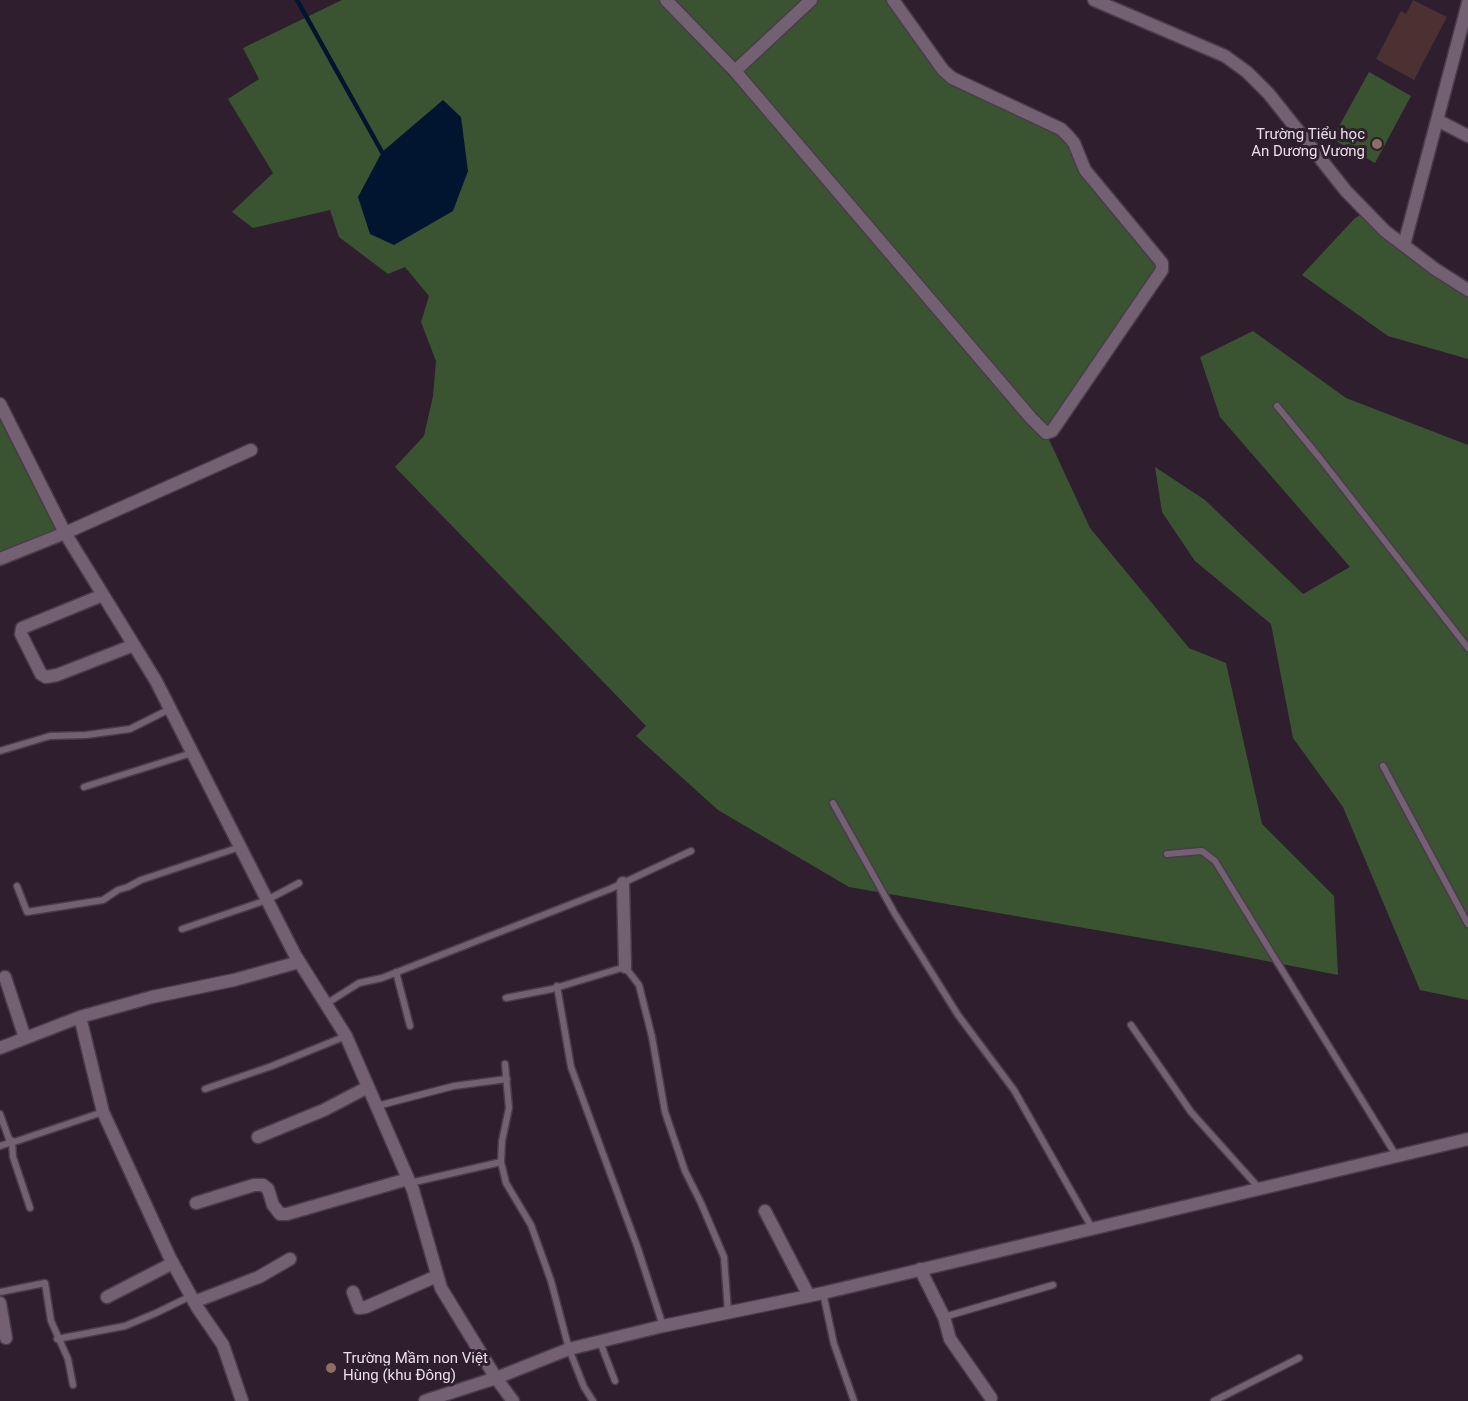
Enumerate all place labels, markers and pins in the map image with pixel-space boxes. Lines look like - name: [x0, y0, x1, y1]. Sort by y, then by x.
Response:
- place label: Trường Tiểu học An Dương Vương: [1251, 126, 1365, 161]
- marker: Trường Tiểu học An Dương Vương: [1370, 137, 1384, 151]
- place label: Trường Mầm non Việt Hùng (khu Đông): [343, 1350, 488, 1385]
- marker: Trường Mầm non Việt Hùng (khu Đông): [324, 1361, 338, 1375]

